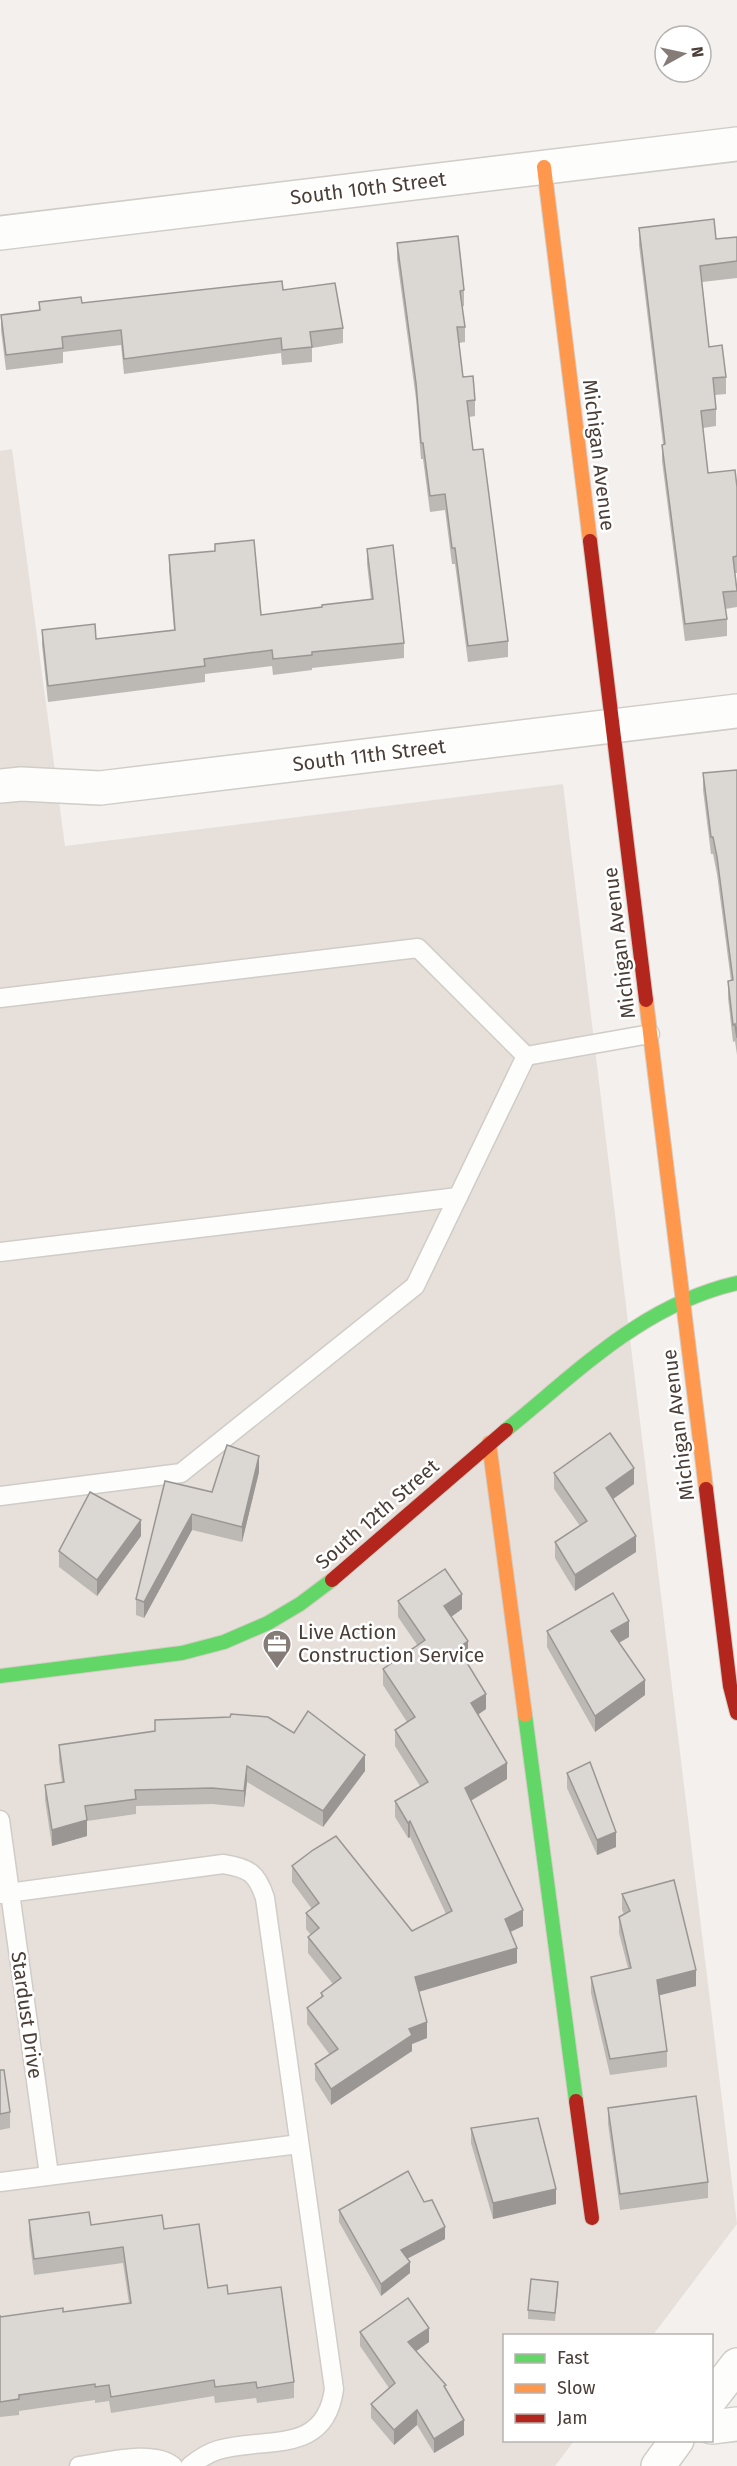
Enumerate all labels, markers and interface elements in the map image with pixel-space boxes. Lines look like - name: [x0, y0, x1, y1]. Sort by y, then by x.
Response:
- north arrow: [653, 24, 713, 84]
- text: N: [687, 45, 708, 59]
- street label: South 10th Street: [289, 166, 448, 209]
- street label: Michigan Avenue: [578, 378, 620, 532]
- street label: South 11th Street: [291, 734, 448, 776]
- street label: Michigan Avenue: [598, 866, 640, 1020]
- street label: Michigan Avenue: [657, 1348, 699, 1502]
- street label: South 12th Street: [310, 1453, 444, 1574]
- place label: Live Action Construction Service: [298, 1620, 484, 1667]
- office icon: Live Action Construction Service: [261, 1628, 293, 1670]
- street label: Stardust Drive: [6, 1950, 48, 2080]
- legend: [503, 2334, 713, 2442]
- text: Fast: [557, 2347, 590, 2369]
- text: Slow: [557, 2377, 596, 2399]
- text: Jam: [557, 2407, 588, 2429]

